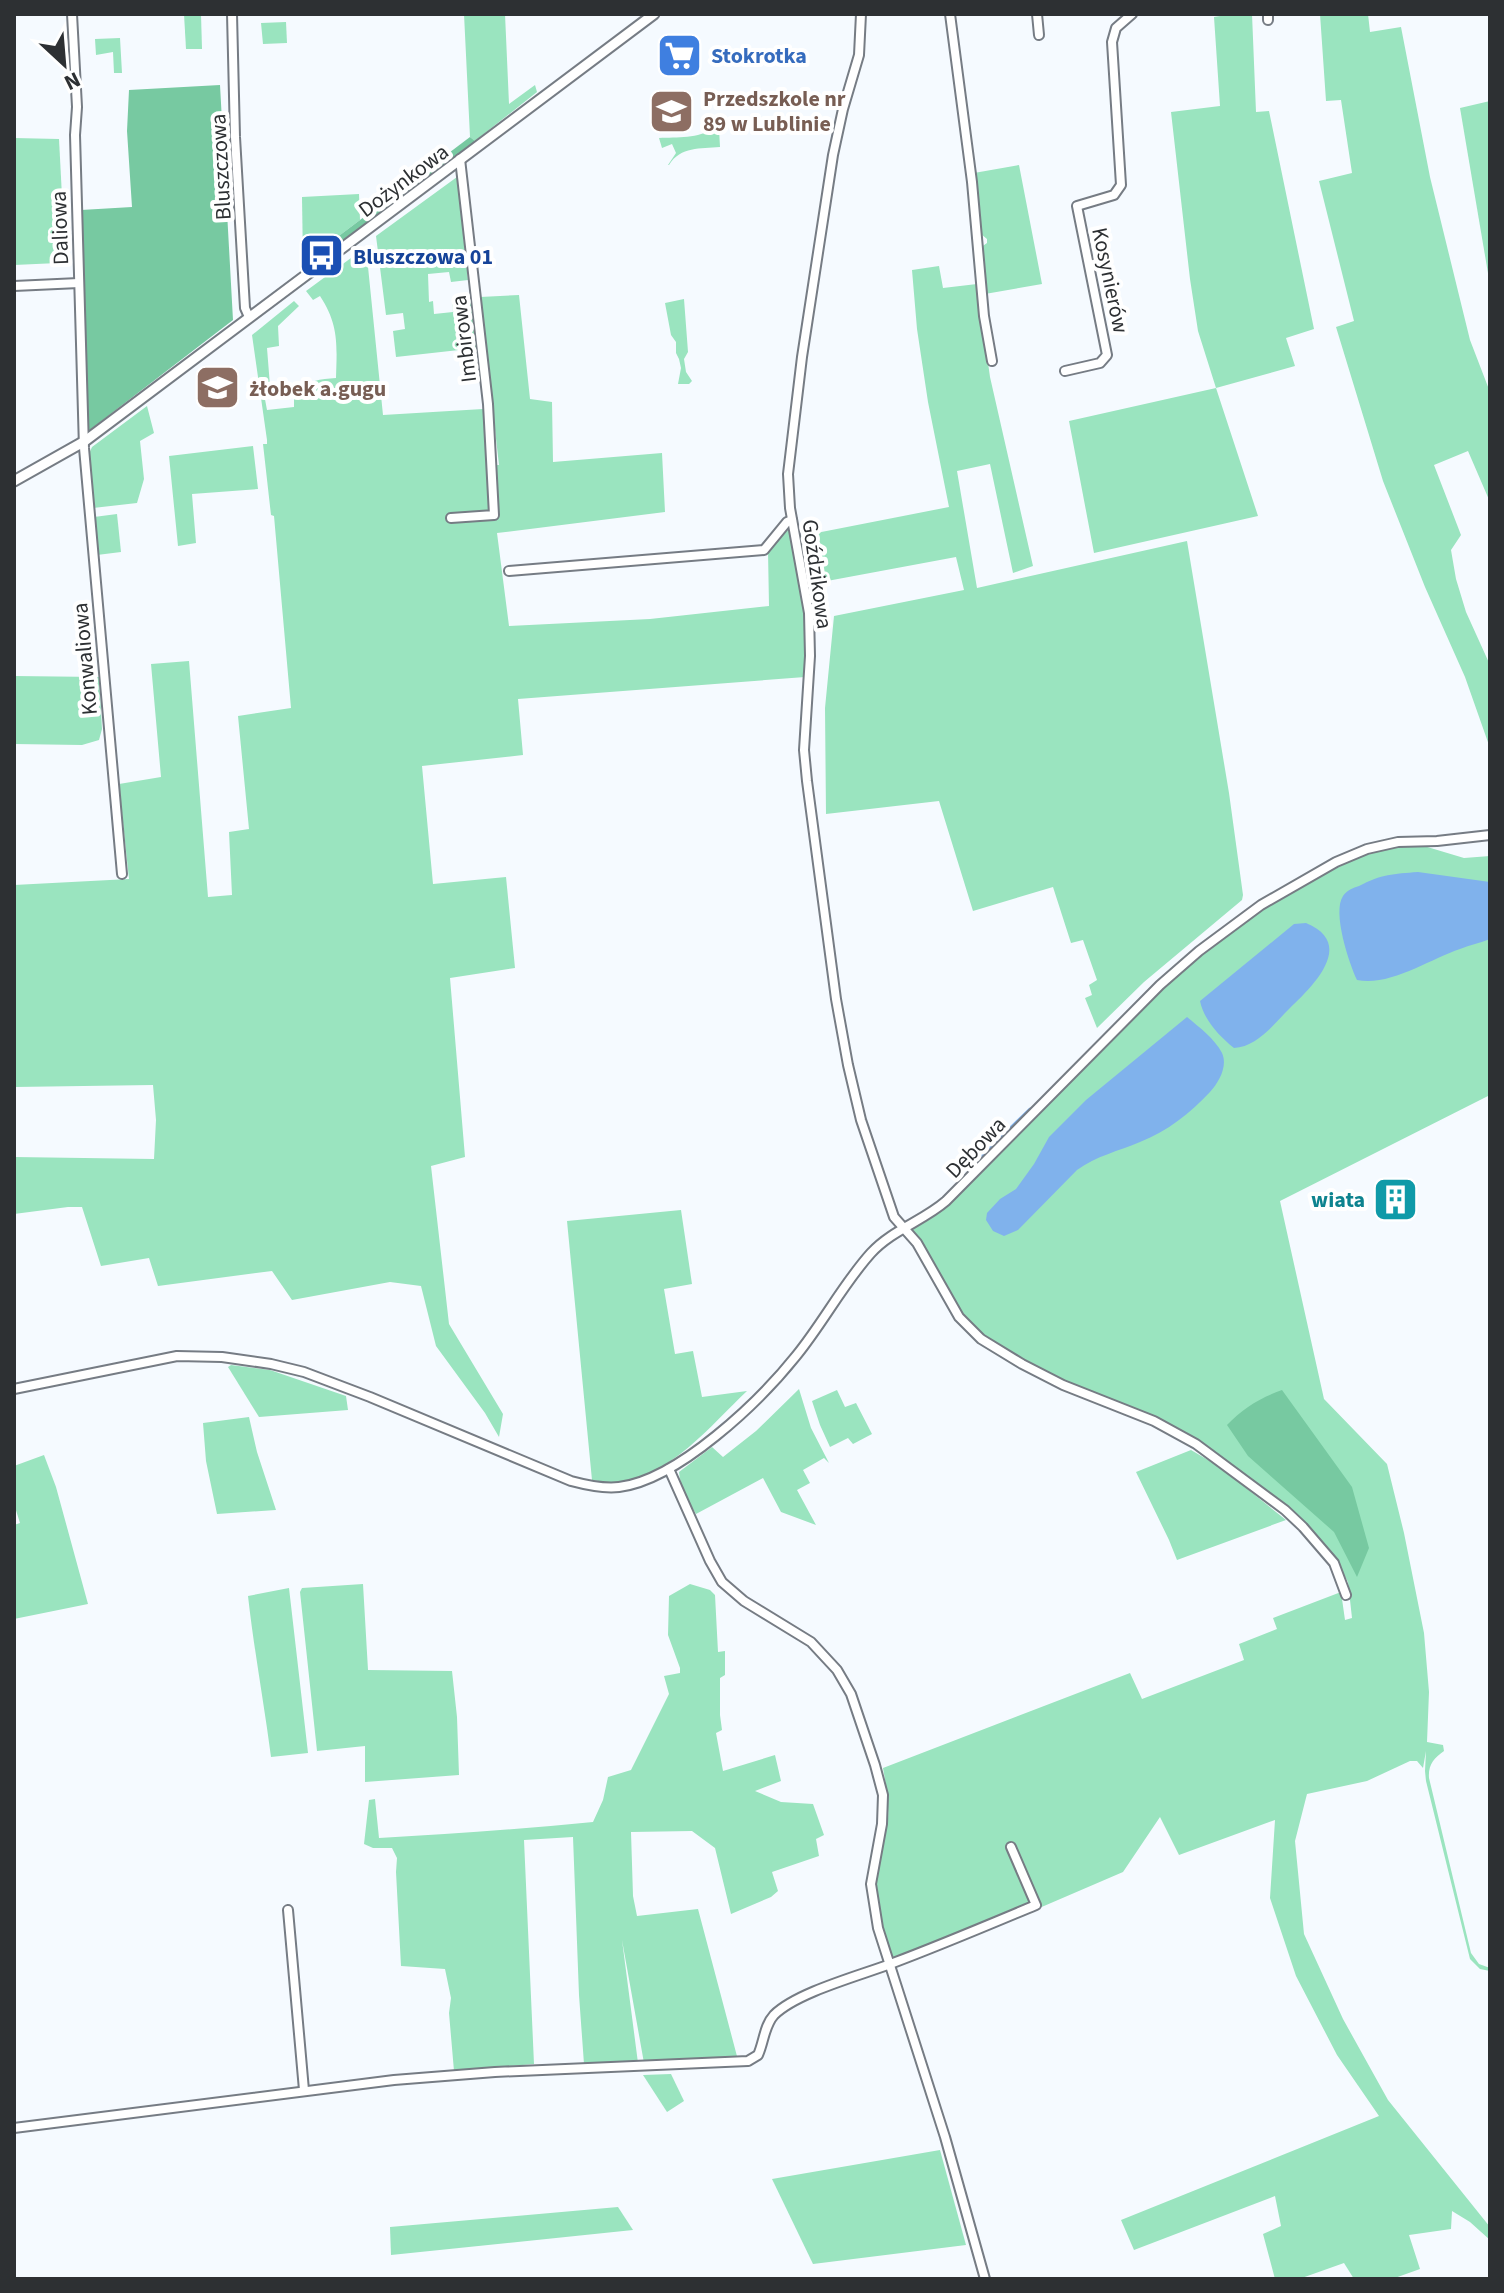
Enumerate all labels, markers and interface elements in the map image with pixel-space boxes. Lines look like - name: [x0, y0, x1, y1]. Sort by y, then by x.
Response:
- north arrow: [24, 24, 104, 104]
- supermarket icon: Stokrotka: [656, 31, 704, 79]
- place label: Stokrotka: [711, 40, 807, 72]
- text: N: [59, 63, 86, 99]
- place label: Przedszkole nr 89 w Lublinie: [703, 83, 846, 140]
- school or university icon: Przedszkole nr 89 w Lublinie: [648, 87, 696, 135]
- street label: Bluszczowa: [202, 113, 240, 221]
- street label: Dożynkowa: [352, 136, 456, 225]
- street label: Daliowa: [43, 190, 77, 266]
- street label: Kosynierów: [1083, 224, 1137, 336]
- bus stop icon: Bluszczowa 01: [298, 232, 346, 280]
- place label: Bluszczowa 01: [353, 241, 493, 273]
- street label: Imbirowa: [443, 293, 485, 384]
- school or university icon: żłobek a.gugu: [194, 364, 242, 412]
- place label: żłobek a.gugu: [249, 373, 386, 405]
- street label: Goździkowa: [793, 517, 841, 631]
- street label: Konwaliowa: [64, 601, 106, 716]
- street label: Dębowa: [938, 1110, 1013, 1186]
- building icon: wiata: [1372, 1175, 1420, 1223]
- place label: wiata: [1311, 1184, 1365, 1216]

